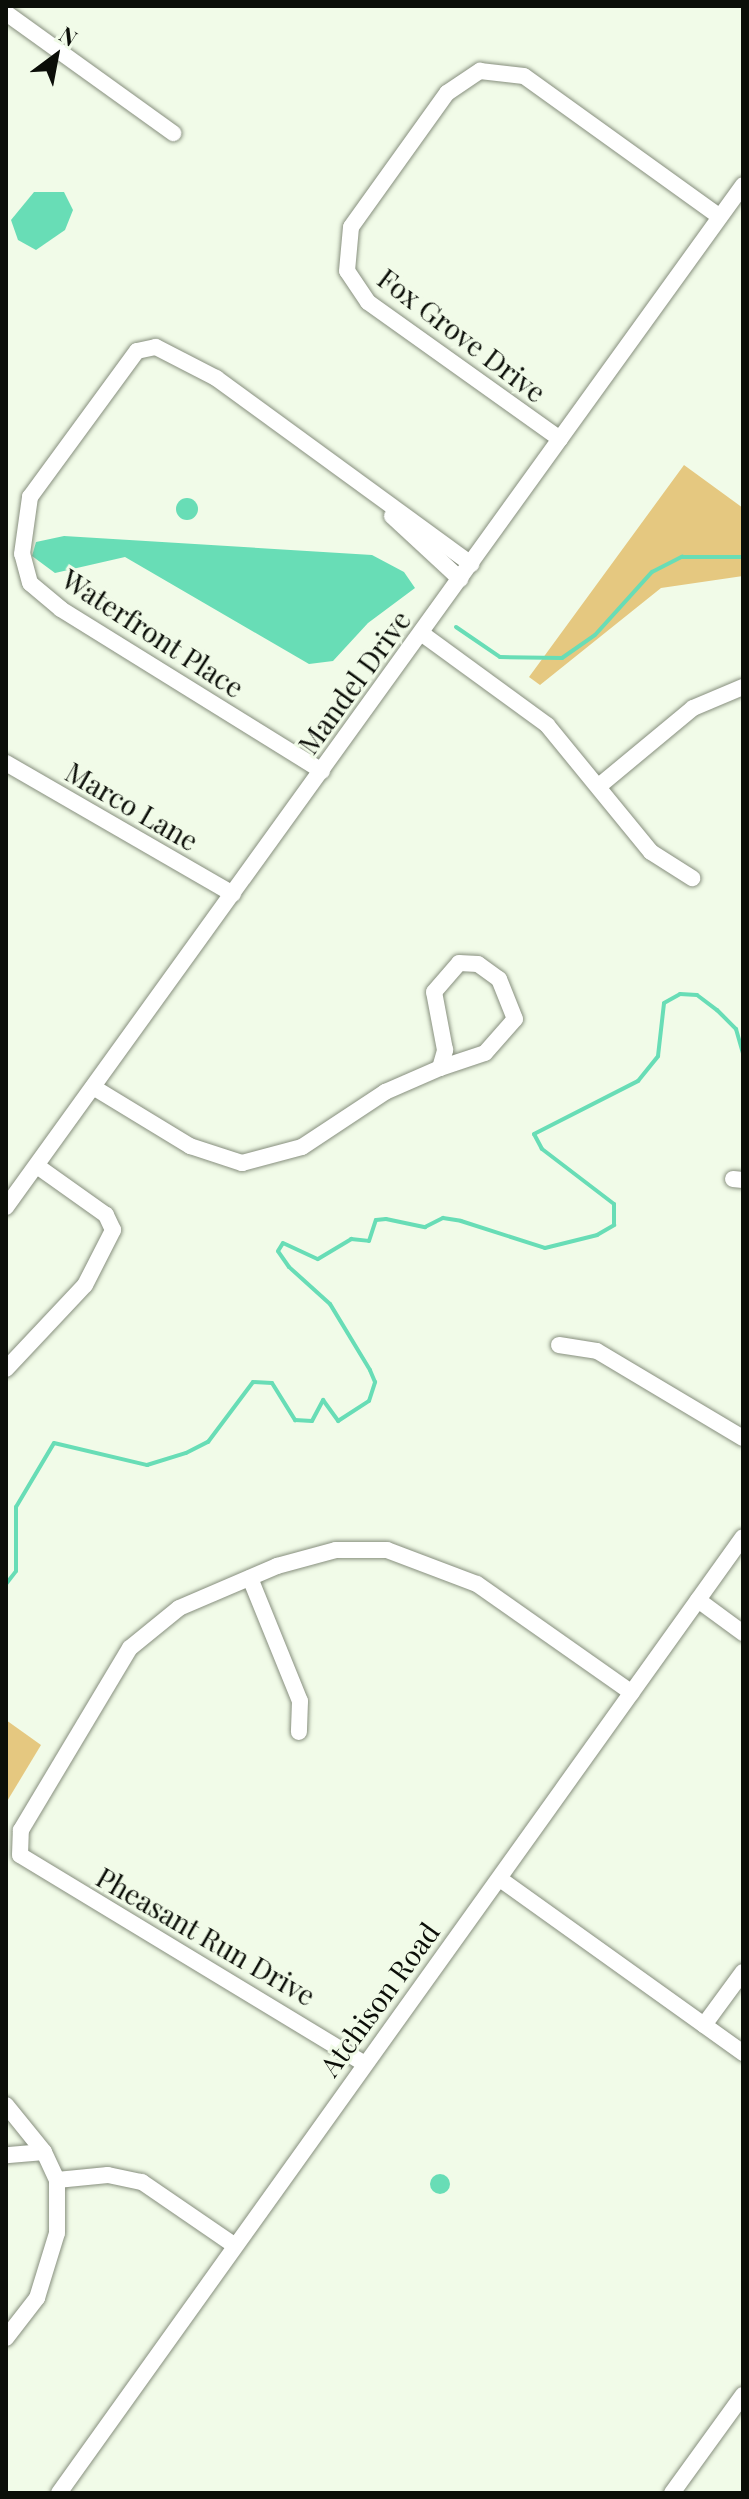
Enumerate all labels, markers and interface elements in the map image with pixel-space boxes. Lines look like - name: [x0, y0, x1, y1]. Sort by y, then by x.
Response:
- north arrow: [16, 16, 96, 96]
- text: N: [54, 19, 83, 53]
- street label: Fox Grove Drive: [371, 261, 553, 409]
- street label: Waterfront Place: [56, 562, 250, 704]
- street label: Mandel Drive: [291, 604, 417, 760]
- street label: Marco Lane: [60, 755, 204, 857]
- street label: Pheasant Run Drive: [90, 1860, 322, 2012]
- street label: Atchison Road: [312, 1916, 446, 2082]

